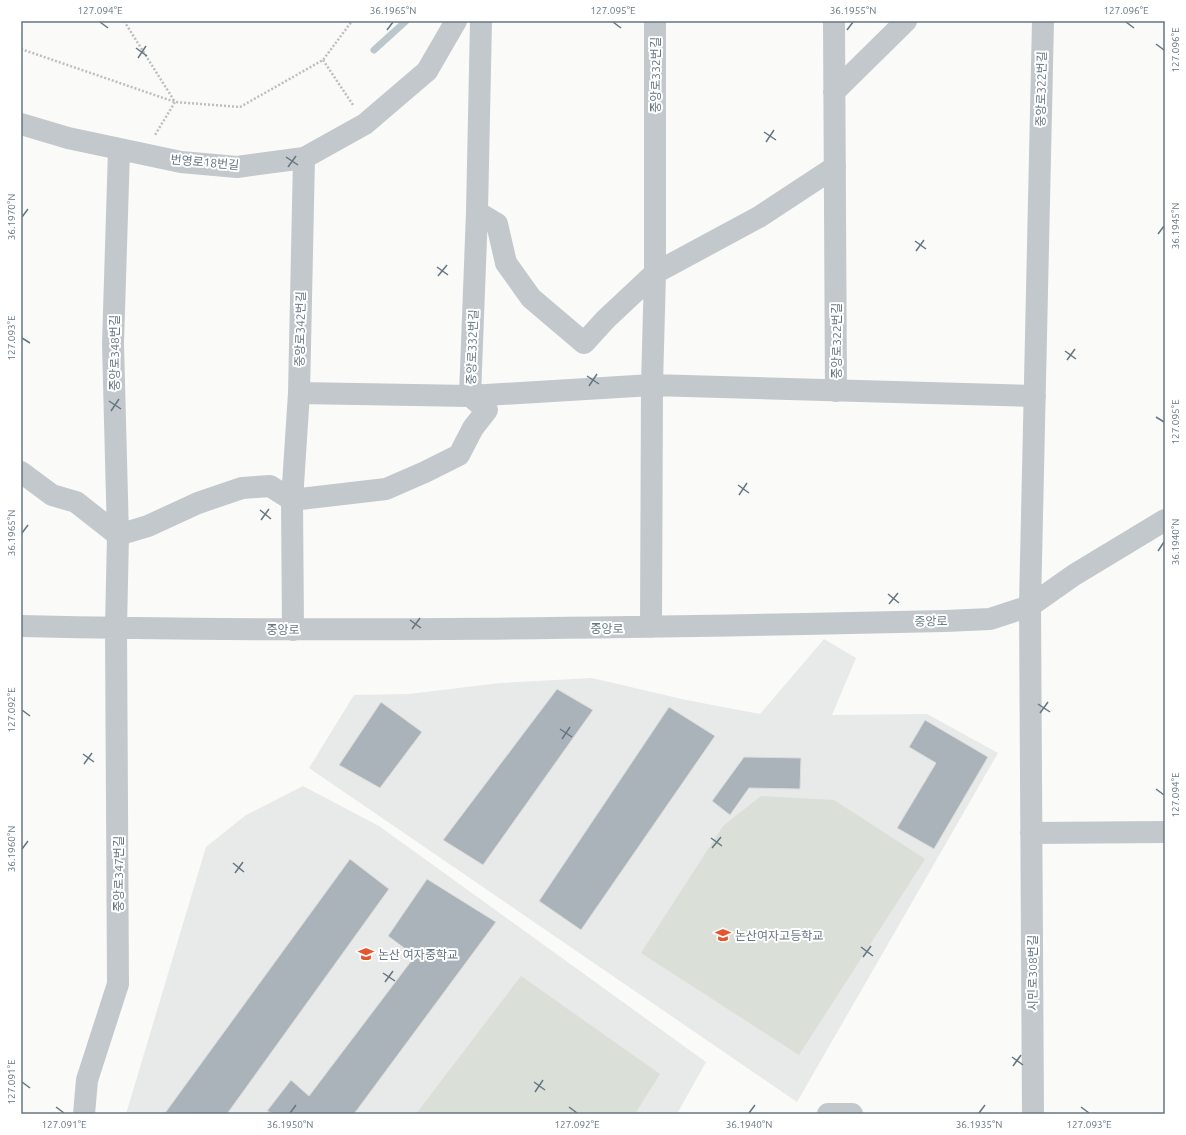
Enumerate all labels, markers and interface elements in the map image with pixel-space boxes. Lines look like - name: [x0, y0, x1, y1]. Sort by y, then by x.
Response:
- text: 127.094°E: [77, 5, 123, 16]
- text: 36.1965°N: [370, 5, 416, 16]
- text: 127.095°E: [590, 5, 636, 16]
- text: 36.1955°N: [830, 5, 876, 16]
- text: 127.096°E: [1103, 5, 1149, 16]
- text: 127.096°E: [1170, 27, 1181, 73]
- street label: 중앙로332번길: [649, 37, 662, 113]
- street label: 중앙로322번길: [1034, 51, 1048, 127]
- street label: 번영로18번길: [170, 153, 240, 171]
- text: 36.1970°N: [6, 194, 17, 240]
- text: 36.1945°N: [1170, 203, 1181, 249]
- street label: 중앙로342번길: [293, 291, 307, 367]
- street label: 중앙로322번길: [830, 303, 843, 379]
- street label: 중앙로332번길: [464, 309, 480, 385]
- text: 127.093°E: [6, 315, 17, 361]
- street label: 중앙로348번길: [108, 315, 121, 391]
- text: 127.095°E: [1170, 399, 1181, 445]
- text: 36.1965°N: [6, 510, 17, 556]
- text: 36.1940°N: [1170, 519, 1181, 565]
- street label: 중앙로: [914, 614, 948, 628]
- street label: 중앙로: [590, 622, 624, 635]
- street label: 중앙로: [266, 623, 300, 636]
- text: 127.092°E: [6, 687, 17, 733]
- text: 127.094°E: [1170, 772, 1181, 818]
- text: 36.1960°N: [6, 826, 17, 872]
- street label: 중앙로347번길: [112, 836, 125, 912]
- school or university icon: 논산여자고등학교: [714, 926, 732, 944]
- place label: 논산여자고등학교: [735, 929, 823, 942]
- street label: 시민로308번길: [1026, 935, 1039, 1011]
- school or university icon: 논산 여자중학교: [357, 945, 375, 963]
- place label: 논산 여자중학교: [378, 948, 458, 961]
- text: 127.091°E: [6, 1059, 17, 1105]
- text: 127.091°E: [41, 1119, 87, 1130]
- text: 36.1950°N: [267, 1119, 313, 1130]
- text: 127.092°E: [554, 1119, 600, 1130]
- text: 36.1940°N: [726, 1119, 772, 1130]
- text: 36.1935°N: [956, 1119, 1002, 1130]
- text: 127.093°E: [1066, 1119, 1112, 1130]

